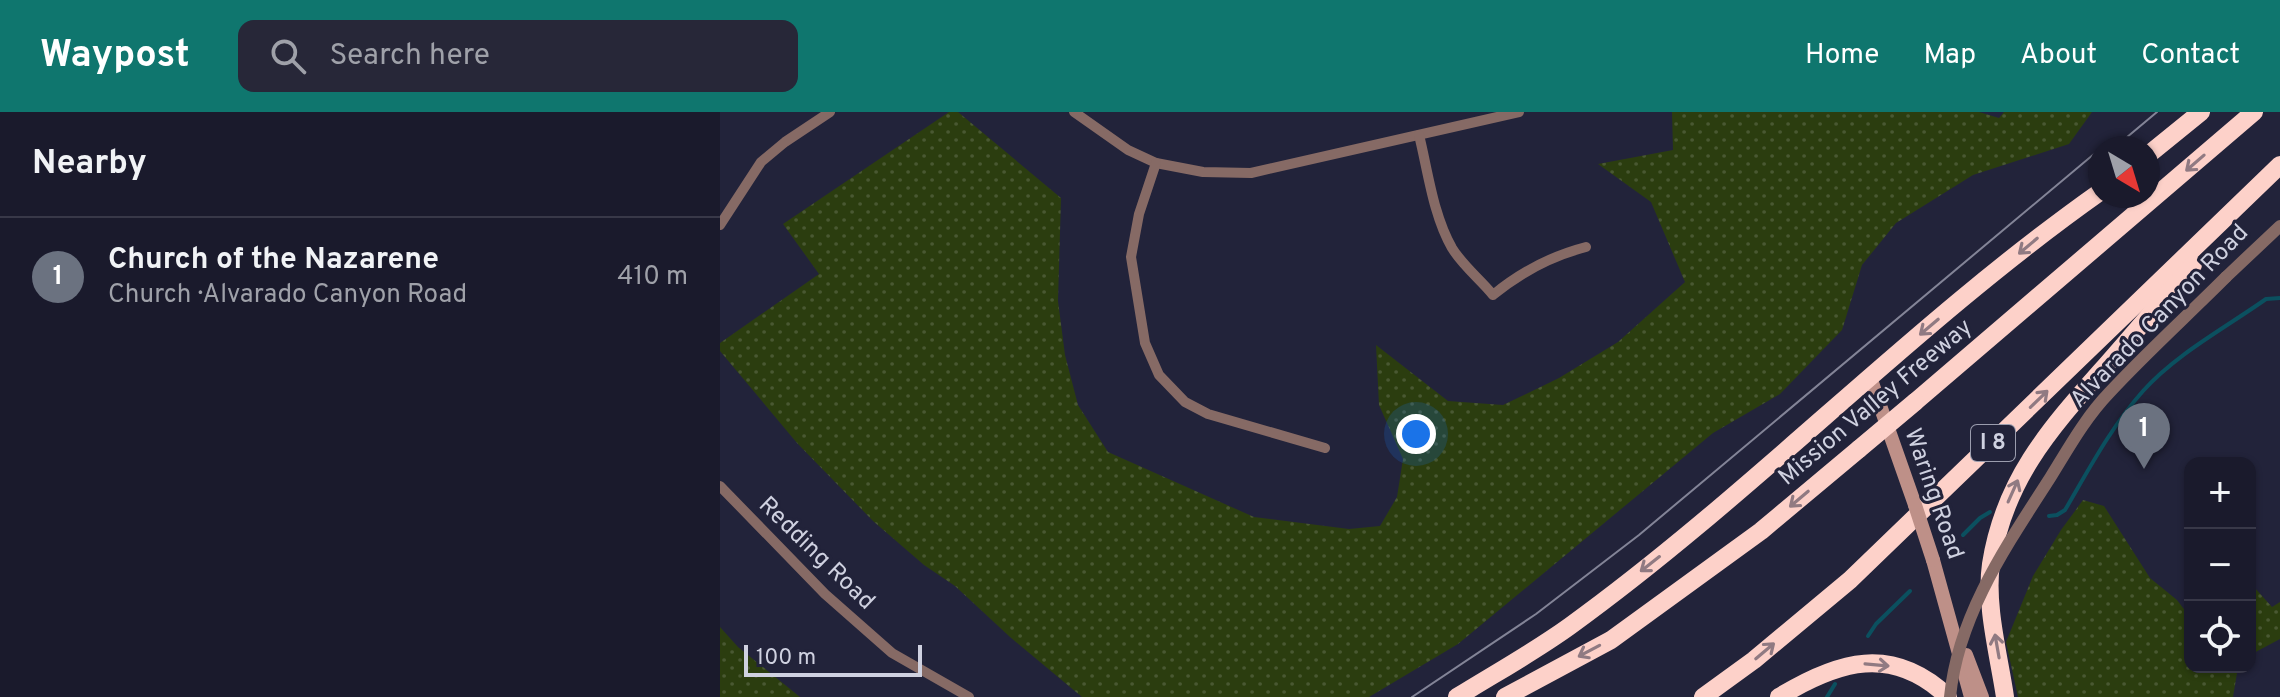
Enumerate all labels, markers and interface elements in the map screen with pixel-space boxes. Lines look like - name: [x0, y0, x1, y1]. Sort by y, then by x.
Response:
- search box: [238, 20, 798, 92]
- text: Waypost: [40, 32, 190, 81]
- icon: search: [266, 34, 310, 78]
- text: Search here: [330, 38, 490, 75]
- text: Home: [1805, 38, 1879, 74]
- text: Map: [1923, 38, 1976, 74]
- text: About: [2020, 38, 2097, 74]
- text: Contact: [2141, 38, 2240, 74]
- north arrow: [2088, 136, 2160, 208]
- text: Nearby: [32, 143, 147, 186]
- one-way arrow: [2186, 154, 2206, 172]
- street label: Alvarado Canyon Road: [2064, 219, 2256, 415]
- one-way arrow: [2019, 237, 2039, 255]
- text: Church of the Nazarene: [108, 242, 439, 279]
- text: 1: [53, 261, 63, 294]
- text: 410 m: [617, 261, 688, 294]
- text: Church · Alvarado Canyon Road: [108, 279, 467, 312]
- street label: Mission Valley Freeway: [1773, 313, 1979, 493]
- one-way arrow: [1919, 318, 1939, 336]
- one-way arrow: [2029, 389, 2049, 408]
- pin: 1: [2118, 403, 2170, 469]
- your location: [1396, 414, 1436, 454]
- street label: Waring Road: [1897, 425, 1969, 563]
- road number: I 8: [1971, 425, 2015, 461]
- map controls: [2184, 457, 2256, 673]
- button: +: [2184, 457, 2256, 529]
- one-way arrow: [2006, 480, 2021, 504]
- one-way arrow: [1790, 490, 1810, 508]
- street label: Redding Road: [751, 491, 881, 617]
- button: −: [2184, 529, 2256, 601]
- one-way arrow: [1640, 555, 1661, 572]
- button: locate: [2184, 601, 2256, 673]
- one-way arrow: [1988, 634, 2003, 659]
- scale bar: [744, 641, 922, 677]
- one-way arrow: [1755, 642, 1775, 660]
- one-way arrow: [1578, 644, 1601, 660]
- text: 100 m: [756, 645, 816, 672]
- one-way arrow: [1863, 658, 1890, 673]

